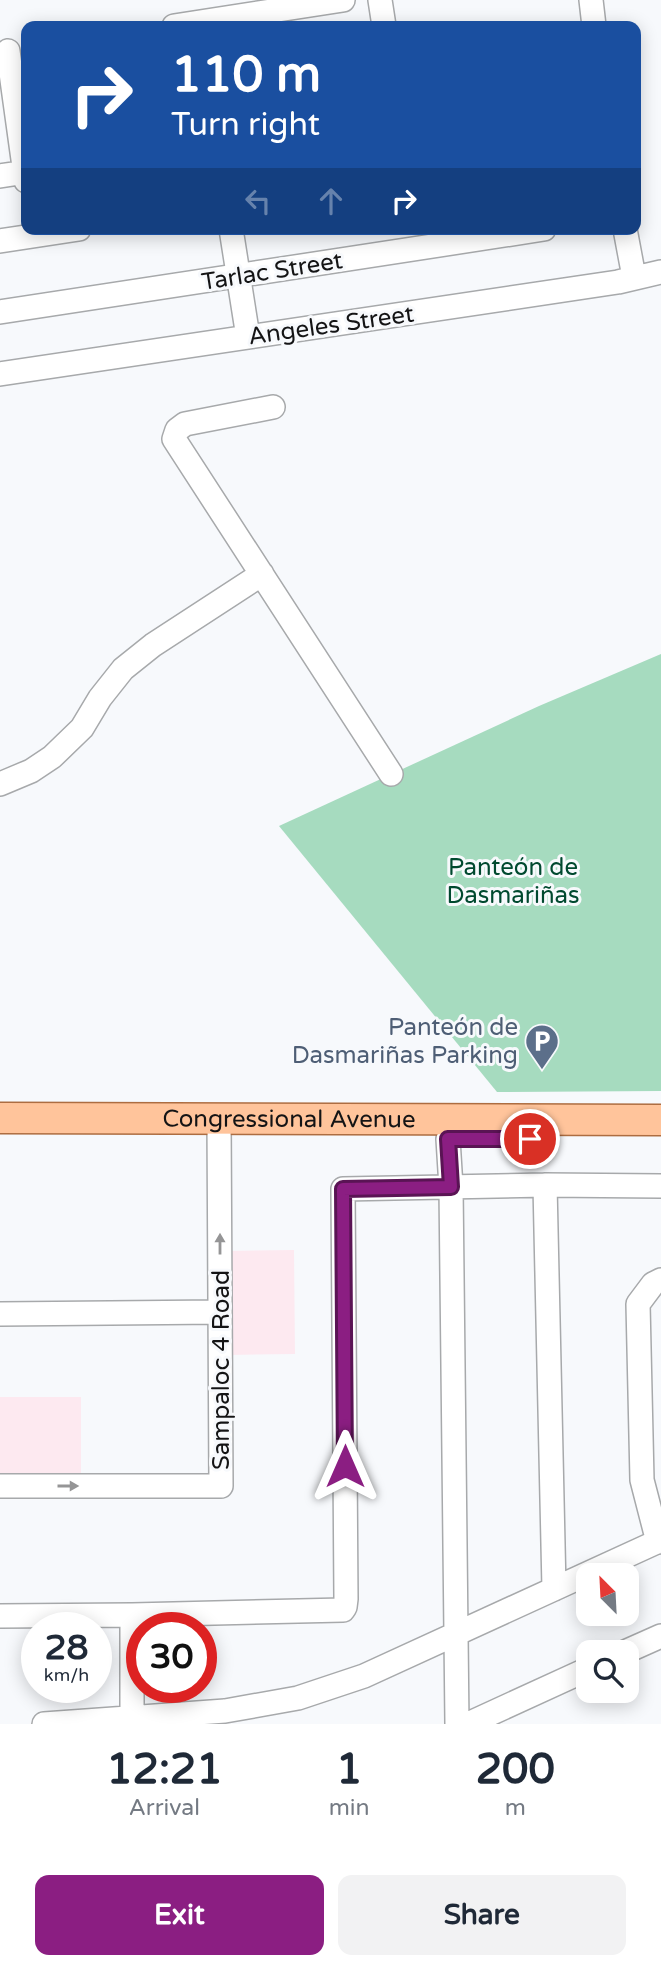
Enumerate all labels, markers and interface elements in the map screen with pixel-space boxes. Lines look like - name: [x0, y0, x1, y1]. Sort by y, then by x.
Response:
- text: 110 m: [171, 46, 321, 105]
- icon: right: [56, 49, 147, 140]
- text: Turn right: [171, 106, 320, 144]
- icon: left: [239, 182, 277, 220]
- icon: ahead: [312, 182, 350, 220]
- icon: right: [385, 182, 423, 220]
- street label: Tarlac Street: [199, 246, 345, 297]
- street label: Angeles Street: [246, 300, 416, 351]
- park label: Panteón de Dasmariñas: [446, 853, 580, 910]
- place label: Panteón de Dasmariñas Parking: [292, 1013, 518, 1070]
- parking icon: Panteón de Dasmariñas Parking: [523, 1022, 561, 1071]
- street label: Congressional Avenue: [162, 1104, 416, 1134]
- pin: [500, 1109, 560, 1169]
- icon: arrive: [511, 1120, 549, 1158]
- one-way arrow: [214, 1233, 226, 1255]
- street label: Sampaloc 4 Road: [207, 1270, 236, 1470]
- position arrow: [308, 1429, 382, 1503]
- one-way arrow: [57, 1480, 79, 1492]
- north arrow: [576, 1563, 639, 1626]
- map controls: [576, 1563, 639, 1703]
- speed limit sign: 30: [126, 1612, 217, 1703]
- text: 28: [45, 1627, 88, 1669]
- button: search: [576, 1640, 639, 1703]
- text: km/h: [44, 1664, 89, 1686]
- text: 12:21: [106, 1744, 223, 1795]
- text: 1: [336, 1744, 362, 1795]
- text: 200: [476, 1744, 555, 1795]
- text: Arrival: [129, 1794, 200, 1822]
- text: min: [329, 1794, 370, 1822]
- text: m: [505, 1794, 526, 1822]
- button: Exit: [35, 1875, 324, 1955]
- button: Share: [338, 1875, 626, 1955]

